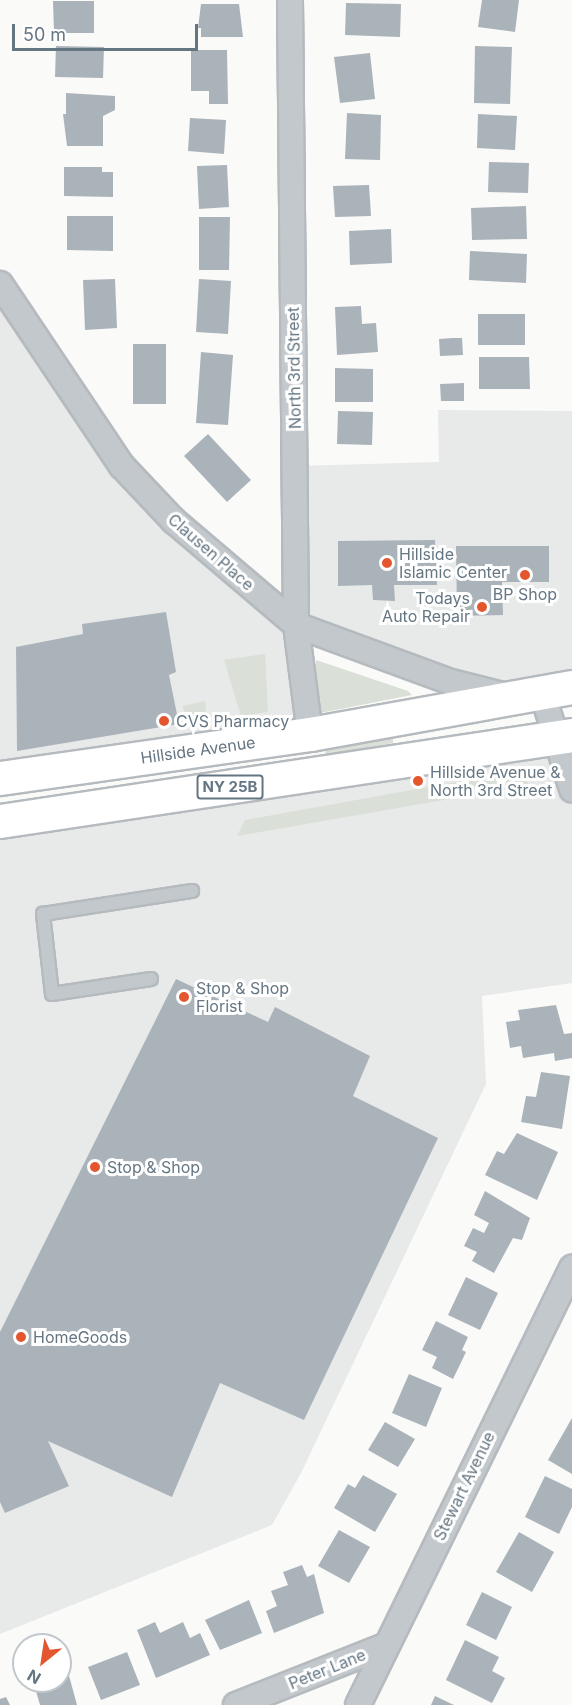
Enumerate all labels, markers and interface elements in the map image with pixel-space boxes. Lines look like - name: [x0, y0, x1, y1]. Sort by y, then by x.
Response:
- scale bar: [15, 12, 201, 50]
- text: 50 m: [23, 24, 66, 45]
- street label: North 3rd Street: [283, 307, 305, 429]
- street label: Clausen Place: [164, 510, 258, 594]
- place label: Hillside Islamic Center: [399, 544, 507, 582]
- marker: Hillside Islamic Center: [380, 556, 394, 570]
- marker: BP Shop: [518, 568, 532, 582]
- place label: BP Shop: [493, 584, 557, 604]
- place label: Todays Auto Repair: [382, 588, 470, 626]
- marker: Todays Auto Repair: [475, 600, 489, 614]
- place label: CVS Pharmacy: [176, 711, 289, 731]
- marker: CVS Pharmacy: [157, 714, 171, 728]
- street label: Hillside Avenue: [139, 732, 257, 768]
- place label: Hillside Avenue & North 3rd Street: [430, 762, 560, 800]
- marker: Hillside Avenue & North 3rd Street: [411, 774, 425, 788]
- road number: NY 25B: [196, 775, 264, 799]
- place label: Stop & Shop Florist: [196, 978, 289, 1016]
- marker: Stop & Shop Florist: [177, 990, 191, 1004]
- place label: Stop & Shop: [107, 1157, 200, 1177]
- marker: Stop & Shop: [88, 1160, 102, 1174]
- place label: HomeGoods: [33, 1327, 127, 1347]
- marker: HomeGoods: [14, 1330, 28, 1344]
- street label: Stewart Avenue: [429, 1428, 499, 1544]
- north arrow: [12, 1633, 72, 1693]
- street label: Peter Lane: [286, 1645, 368, 1693]
- text: N: [24, 1665, 44, 1689]

